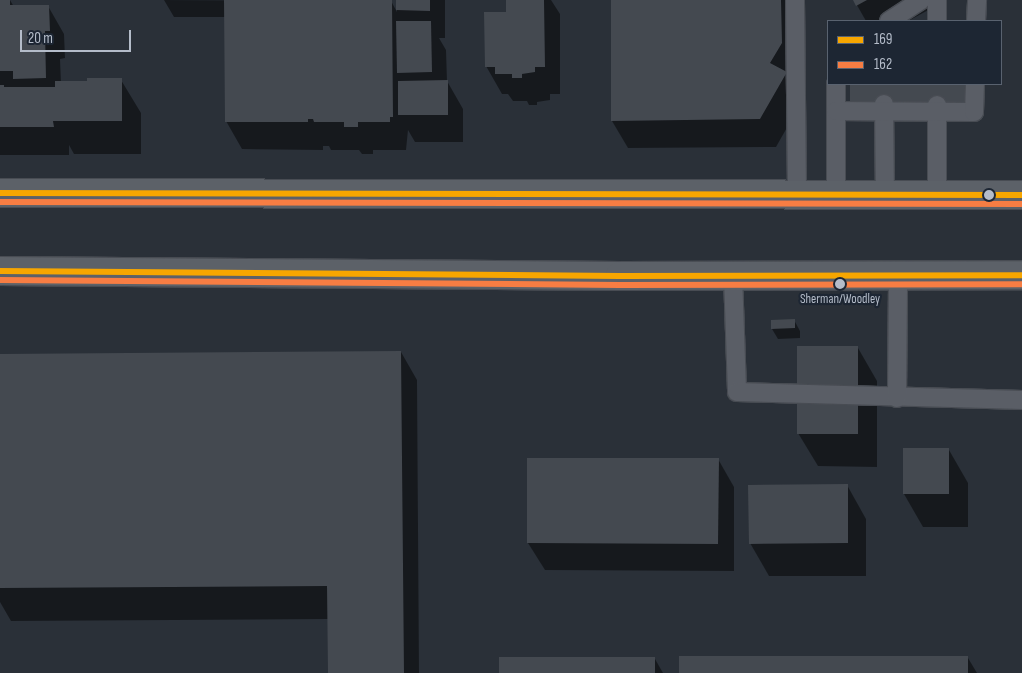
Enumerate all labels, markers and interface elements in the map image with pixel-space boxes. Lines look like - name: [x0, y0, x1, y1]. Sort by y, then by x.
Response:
- scale bar: [22, 20, 134, 52]
- legend: [827, 20, 1002, 85]
- text: 20 m: [28, 29, 53, 48]
- text: 169: [874, 30, 892, 49]
- text: 162: [874, 55, 892, 74]
- unlabelled marker: [984, 190, 994, 200]
- marker: Sherman/Woodley: [835, 279, 845, 289]
- place label: Sherman/Woodley: [800, 291, 880, 307]

